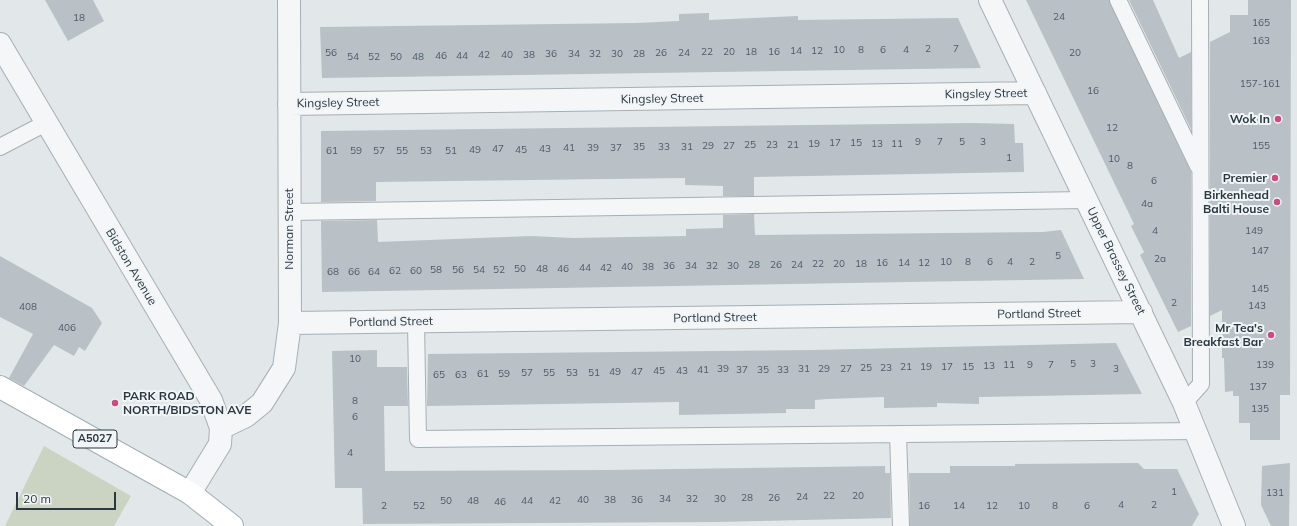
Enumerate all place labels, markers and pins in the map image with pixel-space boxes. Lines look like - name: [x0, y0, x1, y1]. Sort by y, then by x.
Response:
- place label: Wok In: [1230, 112, 1270, 126]
- marker: Wok In: [1273, 114, 1283, 124]
- place label: Premier: [1223, 171, 1267, 185]
- marker: Premier: [1270, 173, 1280, 183]
- place label: Birkenhead Balti House: [1203, 188, 1269, 216]
- marker: Birkenhead Balti House: [1272, 197, 1282, 207]
- place label: Mr Tea's Breakfast Bar: [1183, 321, 1263, 349]
- marker: Mr Tea's Breakfast Bar: [1266, 330, 1276, 340]
- place label: PARK ROAD NORTH/BIDSTON AVE: [123, 389, 251, 417]
- marker: PARK ROAD NORTH/BIDSTON AVE: [110, 398, 120, 408]

